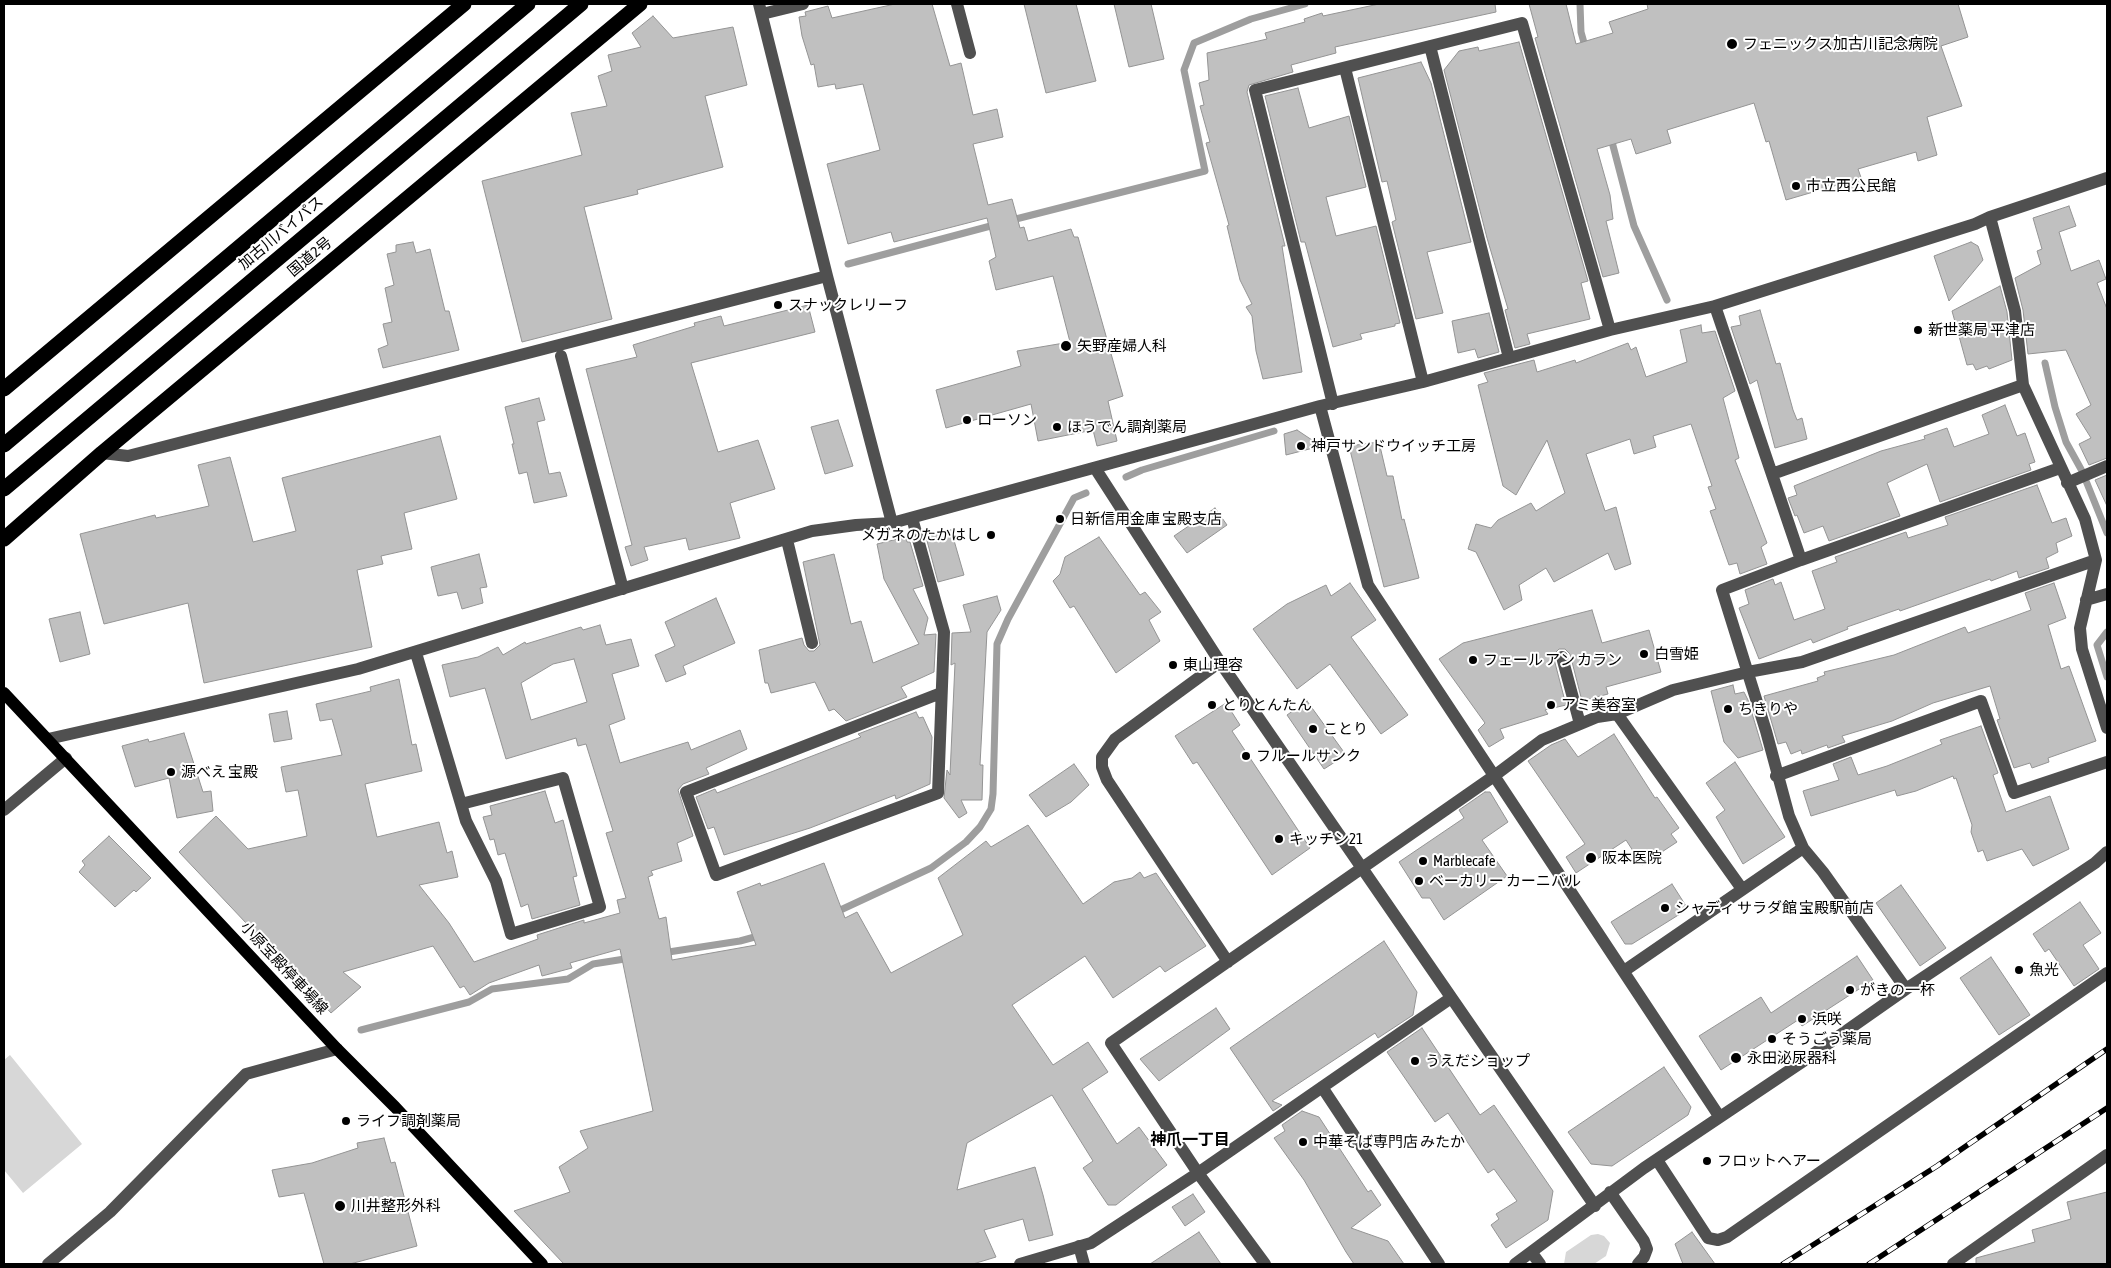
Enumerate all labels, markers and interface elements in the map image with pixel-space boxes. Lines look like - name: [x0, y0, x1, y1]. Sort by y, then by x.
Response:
- place label: フェニックス加古川記念病院: [1743, 35, 1938, 53]
- marker: フェニックス加古川記念病院: [1725, 37, 1739, 51]
- place label: 市立西公民館: [1806, 177, 1896, 195]
- marker: 市立西公民館: [1790, 180, 1802, 192]
- street label: 加古川バイパス: [235, 192, 327, 274]
- street label: 国道2号: [284, 233, 336, 281]
- place label: スナックレリーフ: [788, 296, 908, 314]
- marker: スナックレリーフ: [772, 299, 784, 311]
- place label: 新世薬局 平津店: [1928, 321, 2035, 339]
- marker: 新世薬局 平津店: [1912, 324, 1924, 336]
- place label: 矢野産婦人科: [1077, 337, 1167, 355]
- marker: 矢野産婦人科: [1059, 339, 1073, 353]
- place label: ローソン: [977, 411, 1037, 429]
- marker: ローソン: [961, 414, 973, 426]
- place label: ほうでん調剤薬局: [1067, 418, 1187, 436]
- marker: ほうでん調剤薬局: [1051, 421, 1063, 433]
- place label: 神戸サンドウイッチ工房: [1311, 437, 1476, 455]
- marker: 神戸サンドウイッチ工房: [1295, 440, 1307, 452]
- place label: 日新信用金庫 宝殿支店: [1070, 510, 1222, 528]
- marker: 日新信用金庫 宝殿支店: [1054, 513, 1066, 525]
- place label: メガネのたかはし: [861, 526, 981, 544]
- marker: メガネのたかはし: [985, 529, 997, 541]
- place label: 白雪姫: [1654, 645, 1699, 663]
- marker: 白雪姫: [1638, 648, 1650, 660]
- place label: フェール アン カラン: [1483, 651, 1622, 669]
- marker: フェール アン カラン: [1467, 654, 1479, 666]
- place label: 東山理容: [1183, 656, 1243, 674]
- marker: 東山理容: [1167, 659, 1179, 671]
- place label: とりとんたん: [1222, 696, 1312, 714]
- place label: アミ美容室: [1561, 696, 1636, 714]
- marker: とりとんたん: [1206, 699, 1218, 711]
- marker: アミ美容室: [1545, 699, 1557, 711]
- place label: ちきりや: [1738, 700, 1798, 718]
- marker: ちきりや: [1722, 703, 1734, 715]
- place label: ことり: [1323, 720, 1368, 738]
- marker: ことり: [1307, 723, 1319, 735]
- place label: フルールサンク: [1256, 747, 1361, 765]
- marker: フルールサンク: [1240, 750, 1252, 762]
- place label: 源べえ 宝殿: [181, 763, 258, 781]
- marker: 源べえ 宝殿: [165, 766, 177, 778]
- place label: キッチン21: [1289, 830, 1363, 848]
- marker: キッチン21: [1273, 833, 1285, 845]
- place label: 阪本医院: [1602, 849, 1662, 867]
- marker: 阪本医院: [1584, 851, 1598, 865]
- place label: Marblecafe: [1433, 852, 1496, 870]
- marker: Marblecafe: [1417, 855, 1429, 867]
- place label: ベーカリー カーニバル: [1429, 872, 1581, 890]
- marker: ベーカリー カーニバル: [1413, 875, 1425, 887]
- place label: シャディ サラダ館 宝殿駅前店: [1675, 899, 1874, 917]
- marker: シャディ サラダ館 宝殿駅前店: [1659, 902, 1671, 914]
- street label: 小原宝殿停車場線: [236, 918, 332, 1018]
- place label: 魚光: [2029, 961, 2059, 979]
- marker: 魚光: [2013, 964, 2025, 976]
- place label: がきの一杯: [1860, 981, 1935, 999]
- marker: がきの一杯: [1844, 984, 1856, 996]
- place label: 浜咲: [1812, 1010, 1842, 1028]
- marker: 浜咲: [1796, 1013, 1808, 1025]
- place label: そうごう薬局: [1782, 1030, 1872, 1048]
- marker: そうごう薬局: [1766, 1033, 1778, 1045]
- place label: 永田泌尿器科: [1747, 1049, 1837, 1067]
- marker: 永田泌尿器科: [1729, 1051, 1743, 1065]
- place label: うえだショップ: [1425, 1052, 1530, 1070]
- marker: うえだショップ: [1409, 1055, 1421, 1067]
- place label: ライフ調剤薬局: [356, 1112, 461, 1130]
- marker: ライフ調剤薬局: [340, 1115, 352, 1127]
- district label: 神爪一丁目: [1150, 1130, 1230, 1150]
- place label: 中華そば専門店 みたか: [1313, 1133, 1465, 1151]
- marker: 中華そば専門店 みたか: [1297, 1136, 1309, 1148]
- place label: フロットヘアー: [1717, 1152, 1821, 1170]
- marker: フロットヘアー: [1701, 1155, 1713, 1167]
- place label: 川井整形外科: [351, 1197, 441, 1215]
- marker: 川井整形外科: [333, 1199, 347, 1213]

